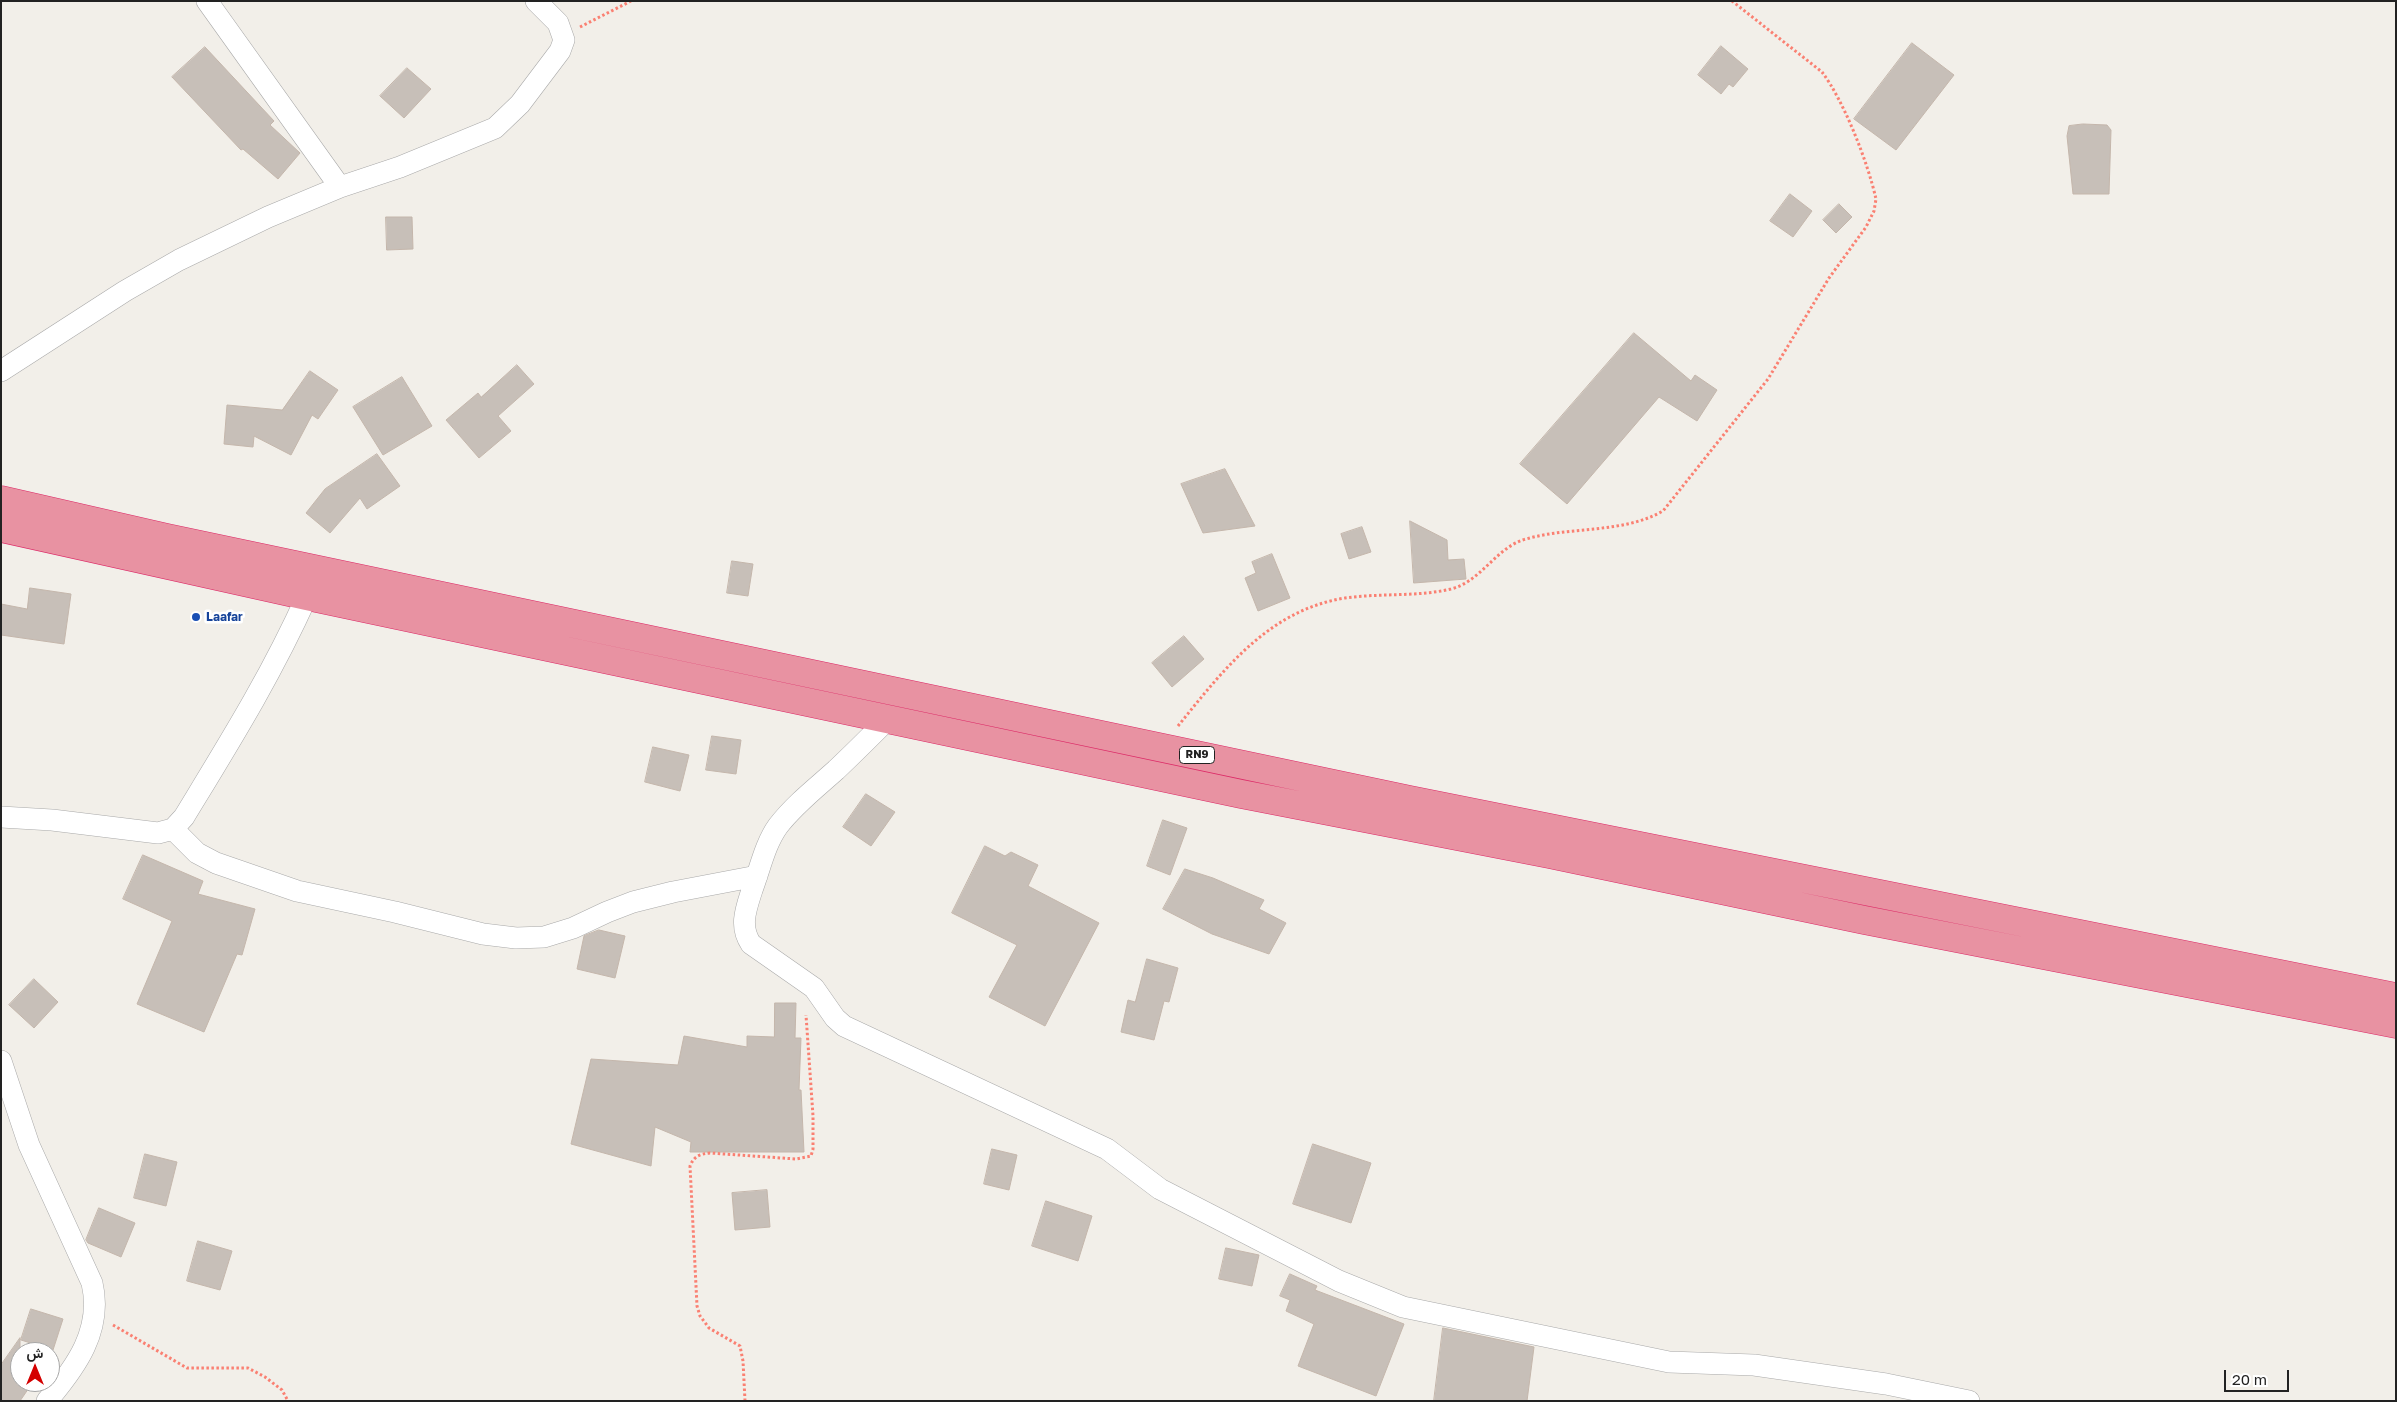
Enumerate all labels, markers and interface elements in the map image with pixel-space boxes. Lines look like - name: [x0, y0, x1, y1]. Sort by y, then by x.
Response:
- place label: Laafar: [206, 610, 243, 624]
- marker: Laafar: [190, 611, 202, 623]
- road number: RN9: [1180, 746, 1214, 764]
- north arrow: [10, 1342, 60, 1392]
- text: ش: [27, 1344, 43, 1361]
- scale bar: [2227, 1360, 2292, 1392]
- text: 20 m: [2232, 1370, 2267, 1388]

